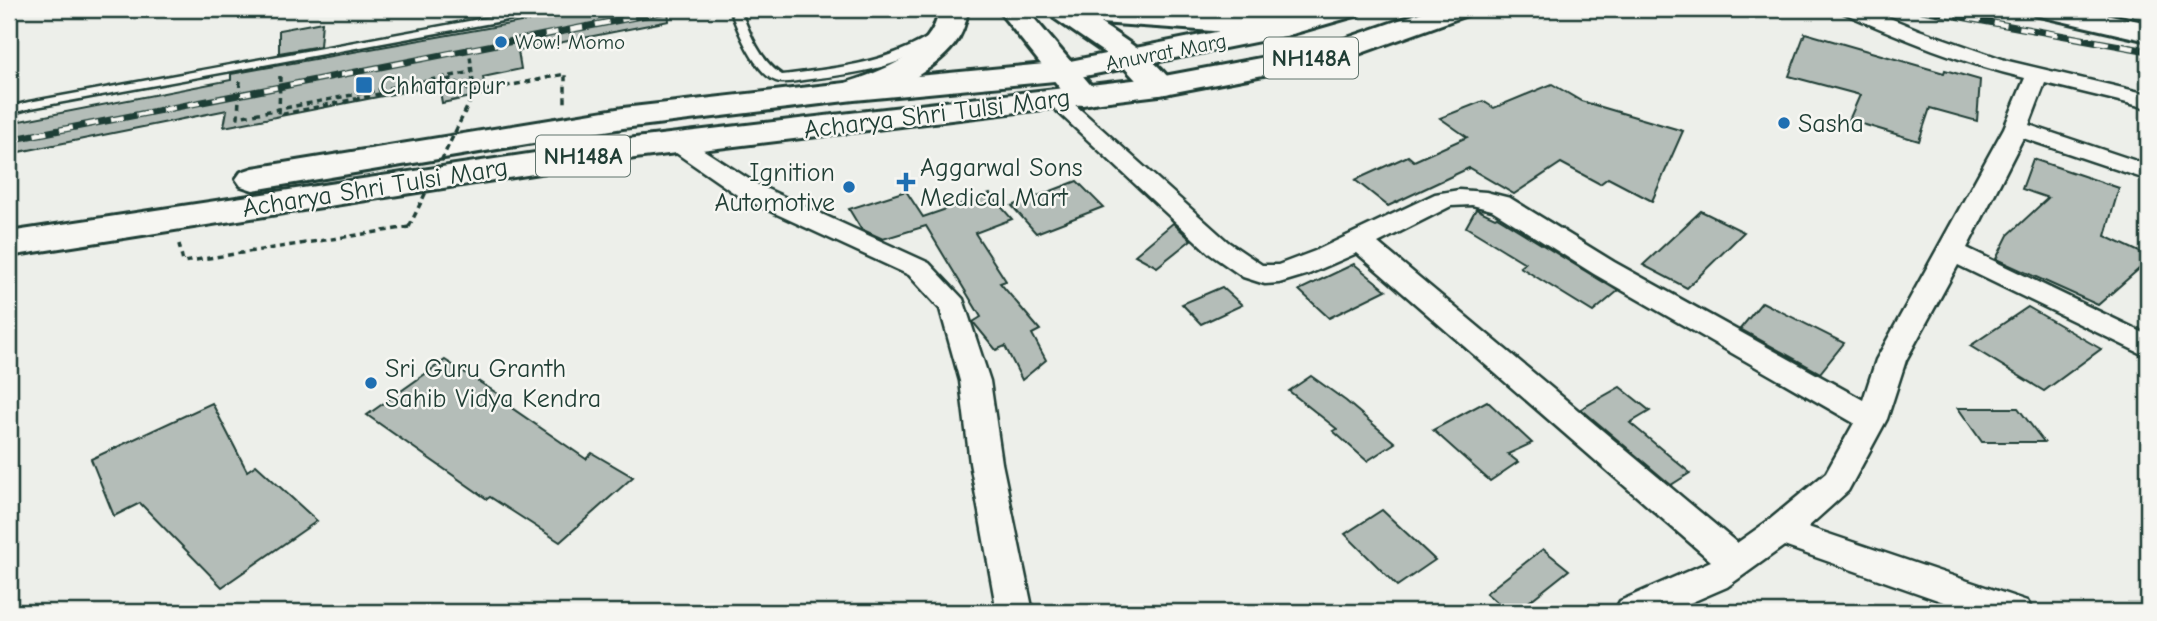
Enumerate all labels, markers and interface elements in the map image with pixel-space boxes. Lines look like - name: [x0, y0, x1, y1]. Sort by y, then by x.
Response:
- street label: Anuvrat Marg: [1104, 29, 1228, 75]
- place label: Wow! Momo: [515, 30, 625, 54]
- marker: Wow! Momo: [493, 34, 509, 50]
- road number: NH148A: [1264, 38, 1358, 78]
- place label: Chhatarpur: [380, 71, 506, 101]
- marker: Chhatarpur: [354, 75, 374, 95]
- street label: Acharya Shri Tulsi Marg: [802, 83, 1072, 145]
- place label: Sasha: [1798, 109, 1864, 139]
- marker: Sasha: [1776, 115, 1792, 131]
- road number: NH148A: [536, 136, 630, 176]
- street label: Acharya Shri Tulsi Marg: [240, 152, 510, 224]
- place label: Aggarwal Sons Medical Mart: [920, 153, 1083, 213]
- place label: Ignition Automotive: [714, 158, 835, 218]
- marker: Aggarwal Sons Medical Mart: [898, 174, 914, 190]
- marker: Ignition Automotive: [841, 179, 857, 195]
- place label: Sri Guru Granth Sahib Vidya Kendra: [385, 354, 601, 414]
- marker: Sri Guru Granth Sahib Vidya Kendra: [363, 375, 379, 391]

